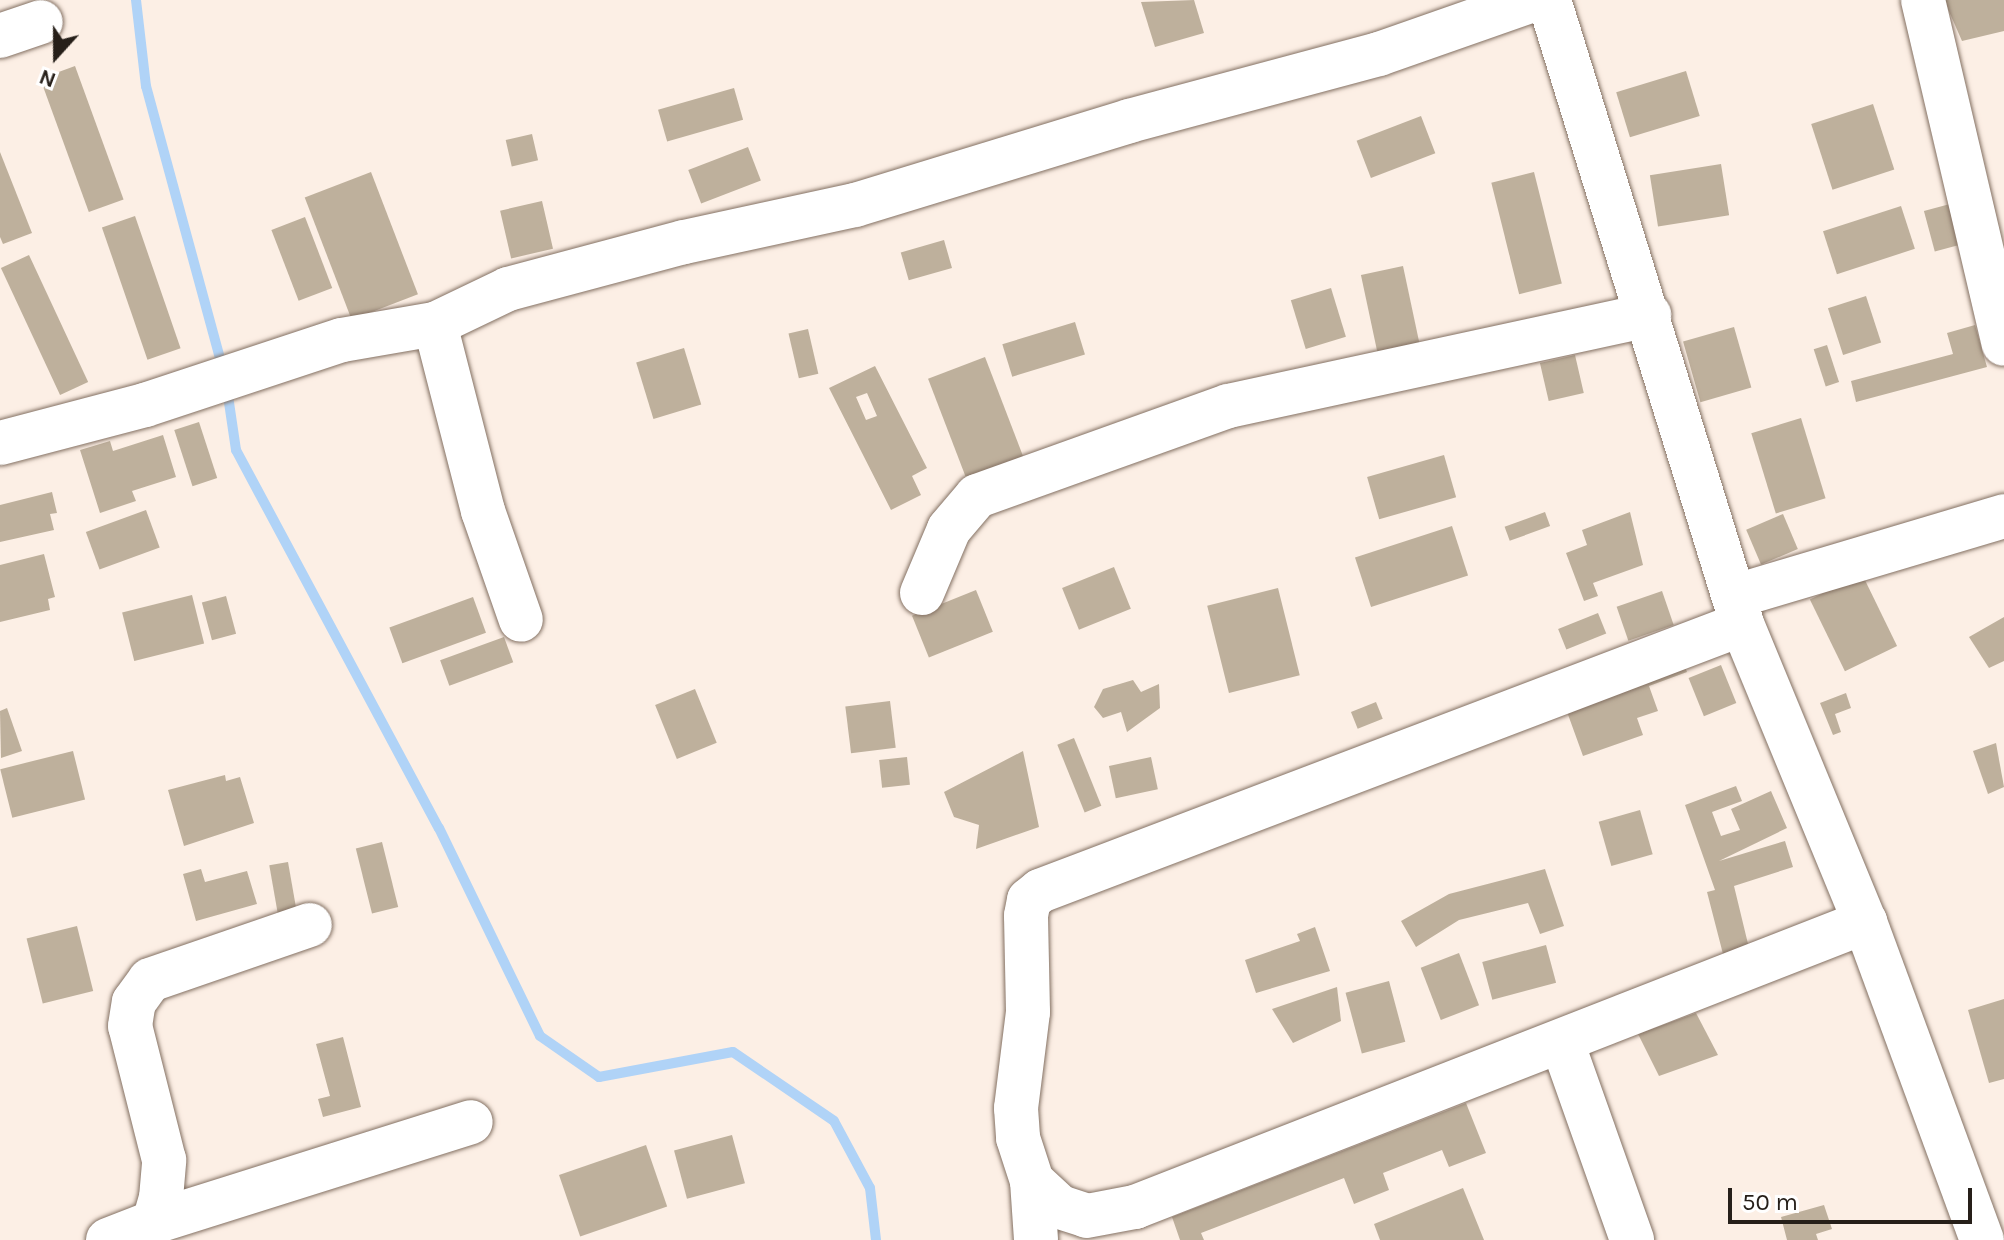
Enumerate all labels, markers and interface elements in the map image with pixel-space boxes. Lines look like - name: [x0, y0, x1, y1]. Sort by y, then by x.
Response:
- north arrow: [16, 16, 96, 96]
- text: N: [35, 63, 59, 93]
- scale bar: [1732, 1172, 1976, 1222]
- text: 50 m: [1742, 1188, 1798, 1216]

